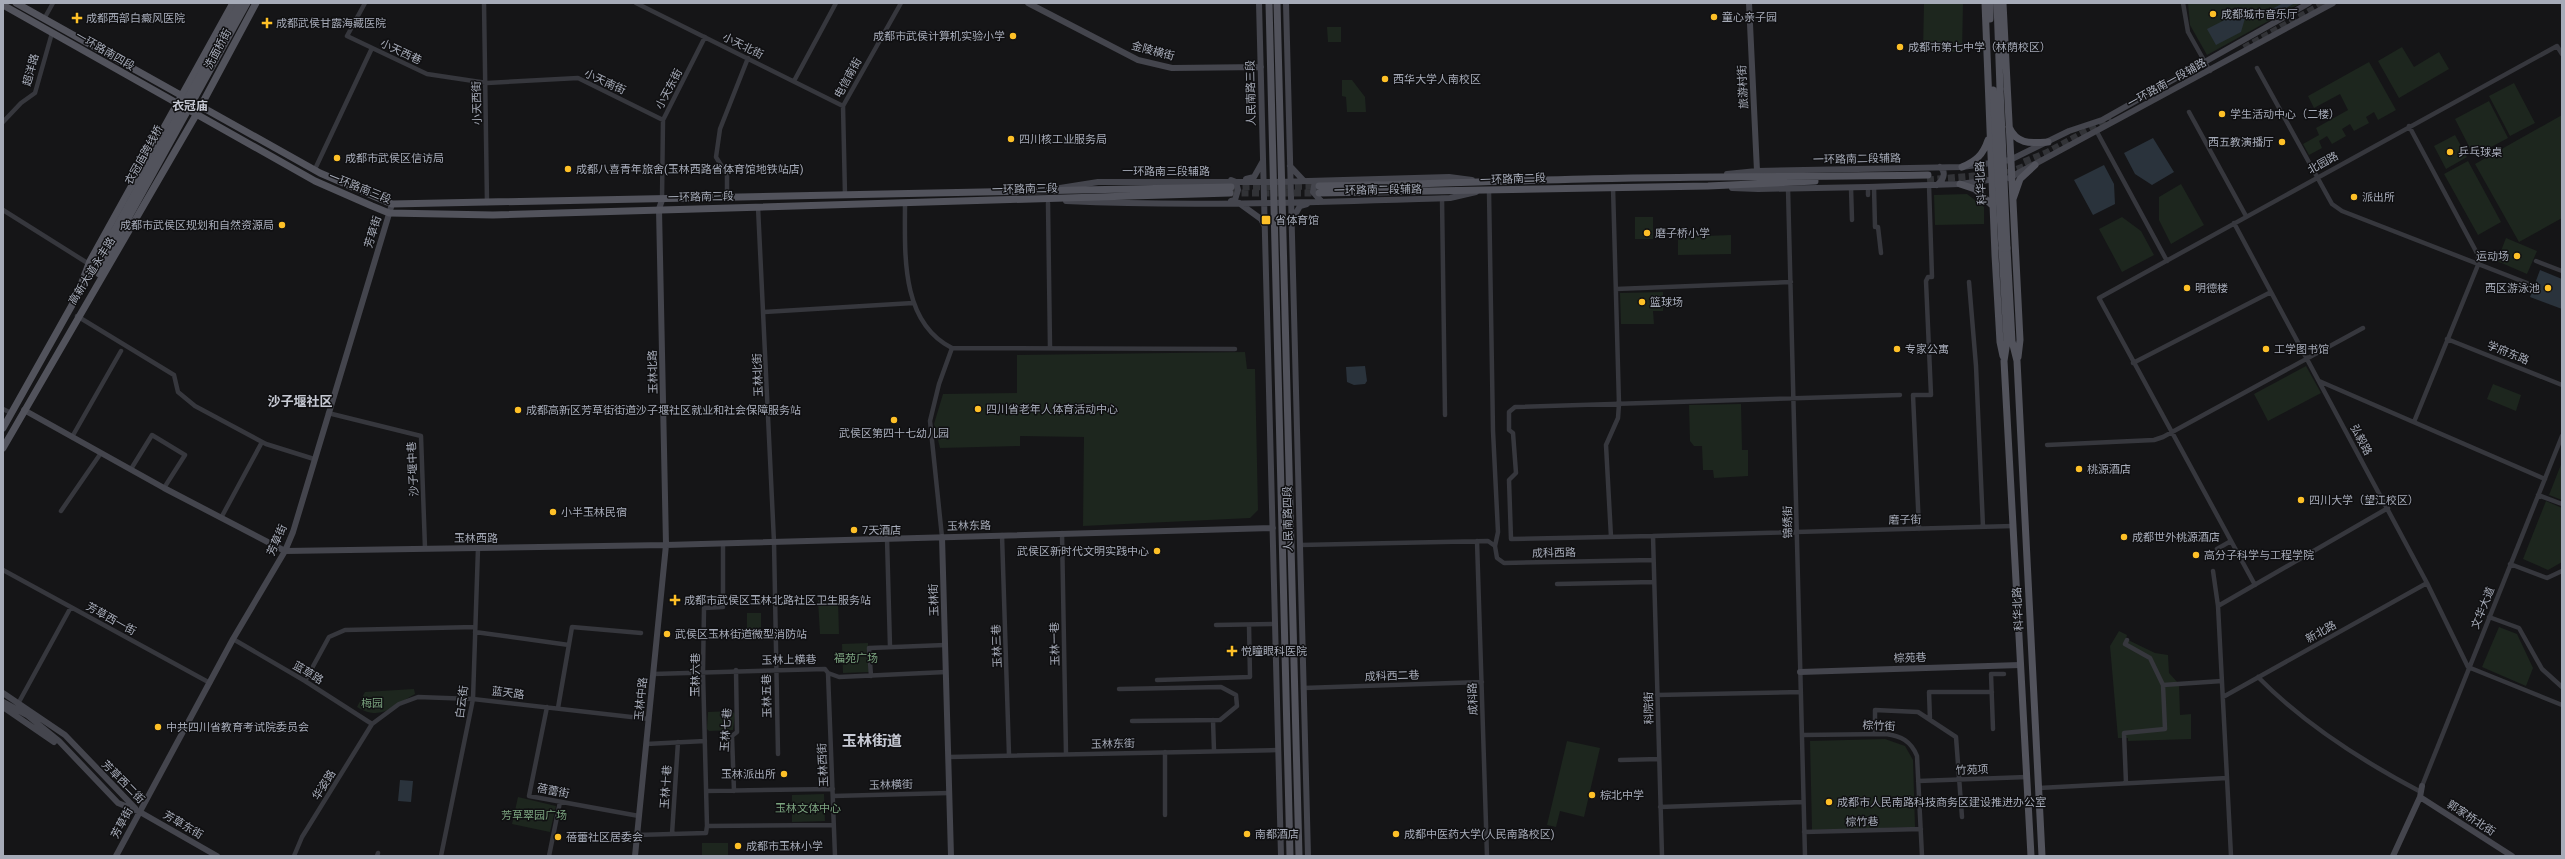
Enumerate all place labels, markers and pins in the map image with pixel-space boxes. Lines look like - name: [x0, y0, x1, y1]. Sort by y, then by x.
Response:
- place label: 成都城市音乐厅: [2221, 8, 2298, 21]
- marker: 成都城市音乐厅: [2208, 9, 2218, 19]
- place label: 童心亲子园: [1722, 11, 1777, 24]
- marker: 成都西部白癜风医院: [71, 12, 83, 24]
- place label: 成都西部白癜风医院: [86, 12, 185, 25]
- marker: 童心亲子园: [1709, 12, 1719, 22]
- marker: 成都武侯甘露海藏医院: [261, 17, 273, 29]
- place label: 成都武侯甘露海藏医院: [276, 17, 386, 30]
- place label: 成都市武侯计算机实验小学: [873, 30, 1005, 43]
- marker: 成都市武侯计算机实验小学: [1008, 31, 1018, 41]
- place label: 成都市第七中学（林荫校区）: [1908, 41, 2051, 54]
- marker: 成都市第七中学（林荫校区）: [1895, 42, 1905, 52]
- place label: 西华大学人南校区: [1393, 73, 1481, 86]
- marker: 西华大学人南校区: [1380, 74, 1390, 84]
- place label: 学生活动中心（二楼）: [2230, 108, 2340, 121]
- marker: 学生活动中心（二楼）: [2217, 109, 2227, 119]
- place label: 四川核工业服务局: [1019, 133, 1107, 146]
- marker: 四川核工业服务局: [1006, 134, 1016, 144]
- place label: 西五教演播厅: [2208, 136, 2274, 149]
- marker: 西五教演播厅: [2277, 137, 2287, 147]
- place label: 乒乓球桌: [2458, 146, 2502, 159]
- marker: 乒乓球桌: [2445, 147, 2455, 157]
- place label: 成都市武侯区信访局: [345, 152, 444, 165]
- marker: 成都市武侯区信访局: [332, 153, 342, 163]
- place label: 成都八喜青年旅舍(玉林西路省体育馆地铁站店): [576, 163, 804, 176]
- marker: 成都八喜青年旅舍(玉林西路省体育馆地铁站店): [563, 164, 573, 174]
- place label: 派出所: [2362, 191, 2395, 204]
- marker: 派出所: [2349, 192, 2359, 202]
- marker: 省体育馆: [1260, 214, 1272, 226]
- place label: 省体育馆: [1275, 214, 1319, 227]
- place label: 成都市武侯区规划和自然资源局: [120, 219, 274, 232]
- marker: 成都市武侯区规划和自然资源局: [277, 220, 287, 230]
- place label: 磨子桥小学: [1655, 227, 1710, 240]
- marker: 磨子桥小学: [1642, 228, 1652, 238]
- place label: 运动场: [2476, 250, 2509, 263]
- marker: 运动场: [2512, 251, 2522, 261]
- place label: 明德楼: [2195, 282, 2228, 295]
- place label: 西区游泳池: [2485, 282, 2540, 295]
- marker: 明德楼: [2182, 283, 2192, 293]
- marker: 西区游泳池: [2543, 283, 2553, 293]
- place label: 篮球场: [1650, 296, 1683, 309]
- marker: 篮球场: [1637, 297, 1647, 307]
- place label: 专家公寓: [1905, 343, 1949, 356]
- place label: 工学图书馆: [2274, 343, 2329, 356]
- marker: 专家公寓: [1892, 344, 1902, 354]
- marker: 工学图书馆: [2261, 344, 2271, 354]
- place label: 四川省老年人体育活动中心: [986, 403, 1118, 416]
- place label: 成都高新区芳草街街道沙子堰社区就业和社会保障服务站: [526, 404, 801, 417]
- marker: 四川省老年人体育活动中心: [973, 404, 983, 414]
- marker: 成都高新区芳草街街道沙子堰社区就业和社会保障服务站: [513, 405, 523, 415]
- marker: 武侯区第四十七幼儿园: [889, 415, 899, 425]
- place label: 武侯区第四十七幼儿园: [839, 427, 949, 440]
- place label: 桃源酒店: [2087, 463, 2131, 476]
- marker: 桃源酒店: [2074, 464, 2084, 474]
- place label: 四川大学（望江校区）: [2309, 494, 2419, 507]
- marker: 四川大学（望江校区）: [2296, 495, 2306, 505]
- place label: 小半玉林民宿: [561, 506, 627, 519]
- marker: 小半玉林民宿: [548, 507, 558, 517]
- place label: 7天酒店: [862, 524, 901, 537]
- marker: 7天酒店: [849, 525, 859, 535]
- place label: 成都世外桃源酒店: [2132, 531, 2220, 544]
- marker: 成都世外桃源酒店: [2119, 532, 2129, 542]
- place label: 武侯区新时代文明实践中心: [1017, 545, 1149, 558]
- marker: 武侯区新时代文明实践中心: [1152, 546, 1162, 556]
- place label: 高分子科学与工程学院: [2204, 549, 2314, 562]
- marker: 高分子科学与工程学院: [2191, 550, 2201, 560]
- marker: 成都市武侯区玉林北路社区卫生服务站: [669, 594, 681, 606]
- place label: 成都市武侯区玉林北路社区卫生服务站: [684, 594, 871, 607]
- place label: 武侯区玉林街道微型消防站: [675, 628, 807, 641]
- marker: 武侯区玉林街道微型消防站: [662, 629, 672, 639]
- marker: 悦瞳眼科医院: [1226, 645, 1238, 657]
- place label: 悦瞳眼科医院: [1241, 645, 1307, 658]
- place label: 中共四川省教育考试院委员会: [166, 721, 309, 734]
- marker: 中共四川省教育考试院委员会: [153, 722, 163, 732]
- place label: 玉林派出所: [721, 768, 776, 781]
- marker: 玉林派出所: [779, 769, 789, 779]
- place label: 棕北中学: [1600, 789, 1644, 802]
- marker: 棕北中学: [1587, 790, 1597, 800]
- place label: 成都市人民南路科技商务区建设推进办公室: [1837, 796, 2046, 809]
- marker: 成都市人民南路科技商务区建设推进办公室: [1824, 797, 1834, 807]
- place label: 南都酒店: [1255, 828, 1299, 841]
- place label: 成都中医药大学(人民南路校区): [1404, 828, 1555, 841]
- marker: 南都酒店: [1242, 829, 1252, 839]
- marker: 成都中医药大学(人民南路校区): [1391, 829, 1401, 839]
- place label: 蓓蕾社区居委会: [566, 831, 643, 844]
- marker: 蓓蕾社区居委会: [553, 832, 563, 842]
- place label: 成都市玉林小学: [746, 840, 823, 853]
- marker: 成都市玉林小学: [733, 841, 743, 851]

